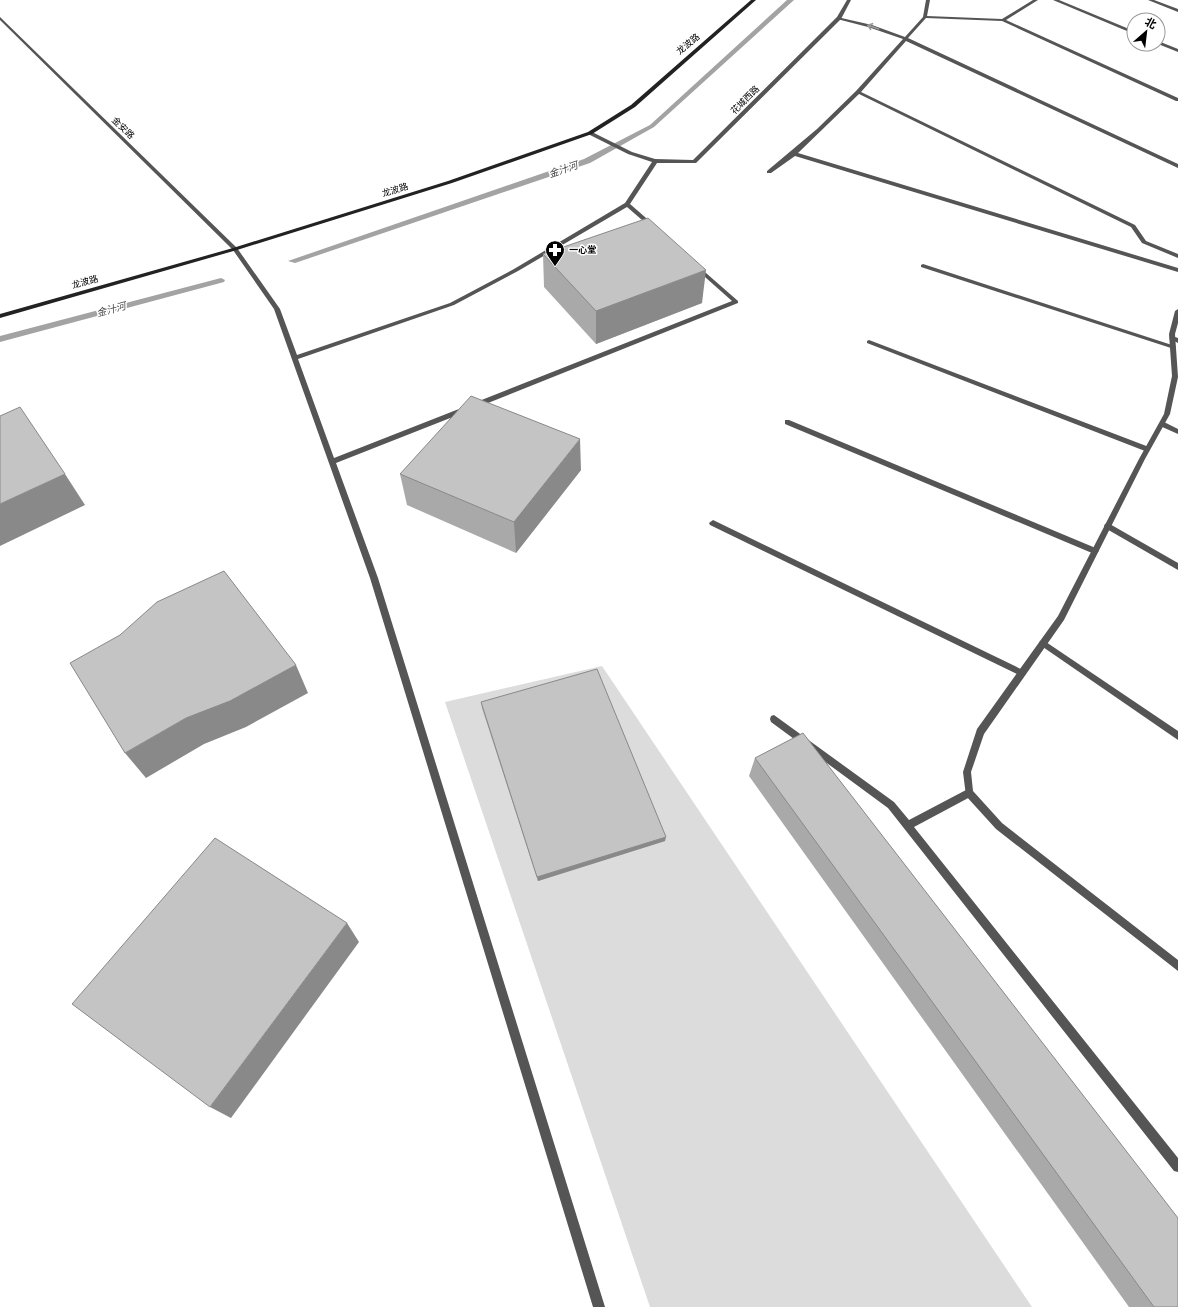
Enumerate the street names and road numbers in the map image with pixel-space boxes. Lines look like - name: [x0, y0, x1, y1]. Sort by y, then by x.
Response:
- street label: 龙波路: [674, 31, 702, 57]
- street label: 花城西路: [729, 84, 761, 116]
- street label: 金安路: [110, 115, 136, 141]
- street label: 龙波路: [380, 180, 409, 199]
- street label: 龙波路: [70, 273, 99, 291]

